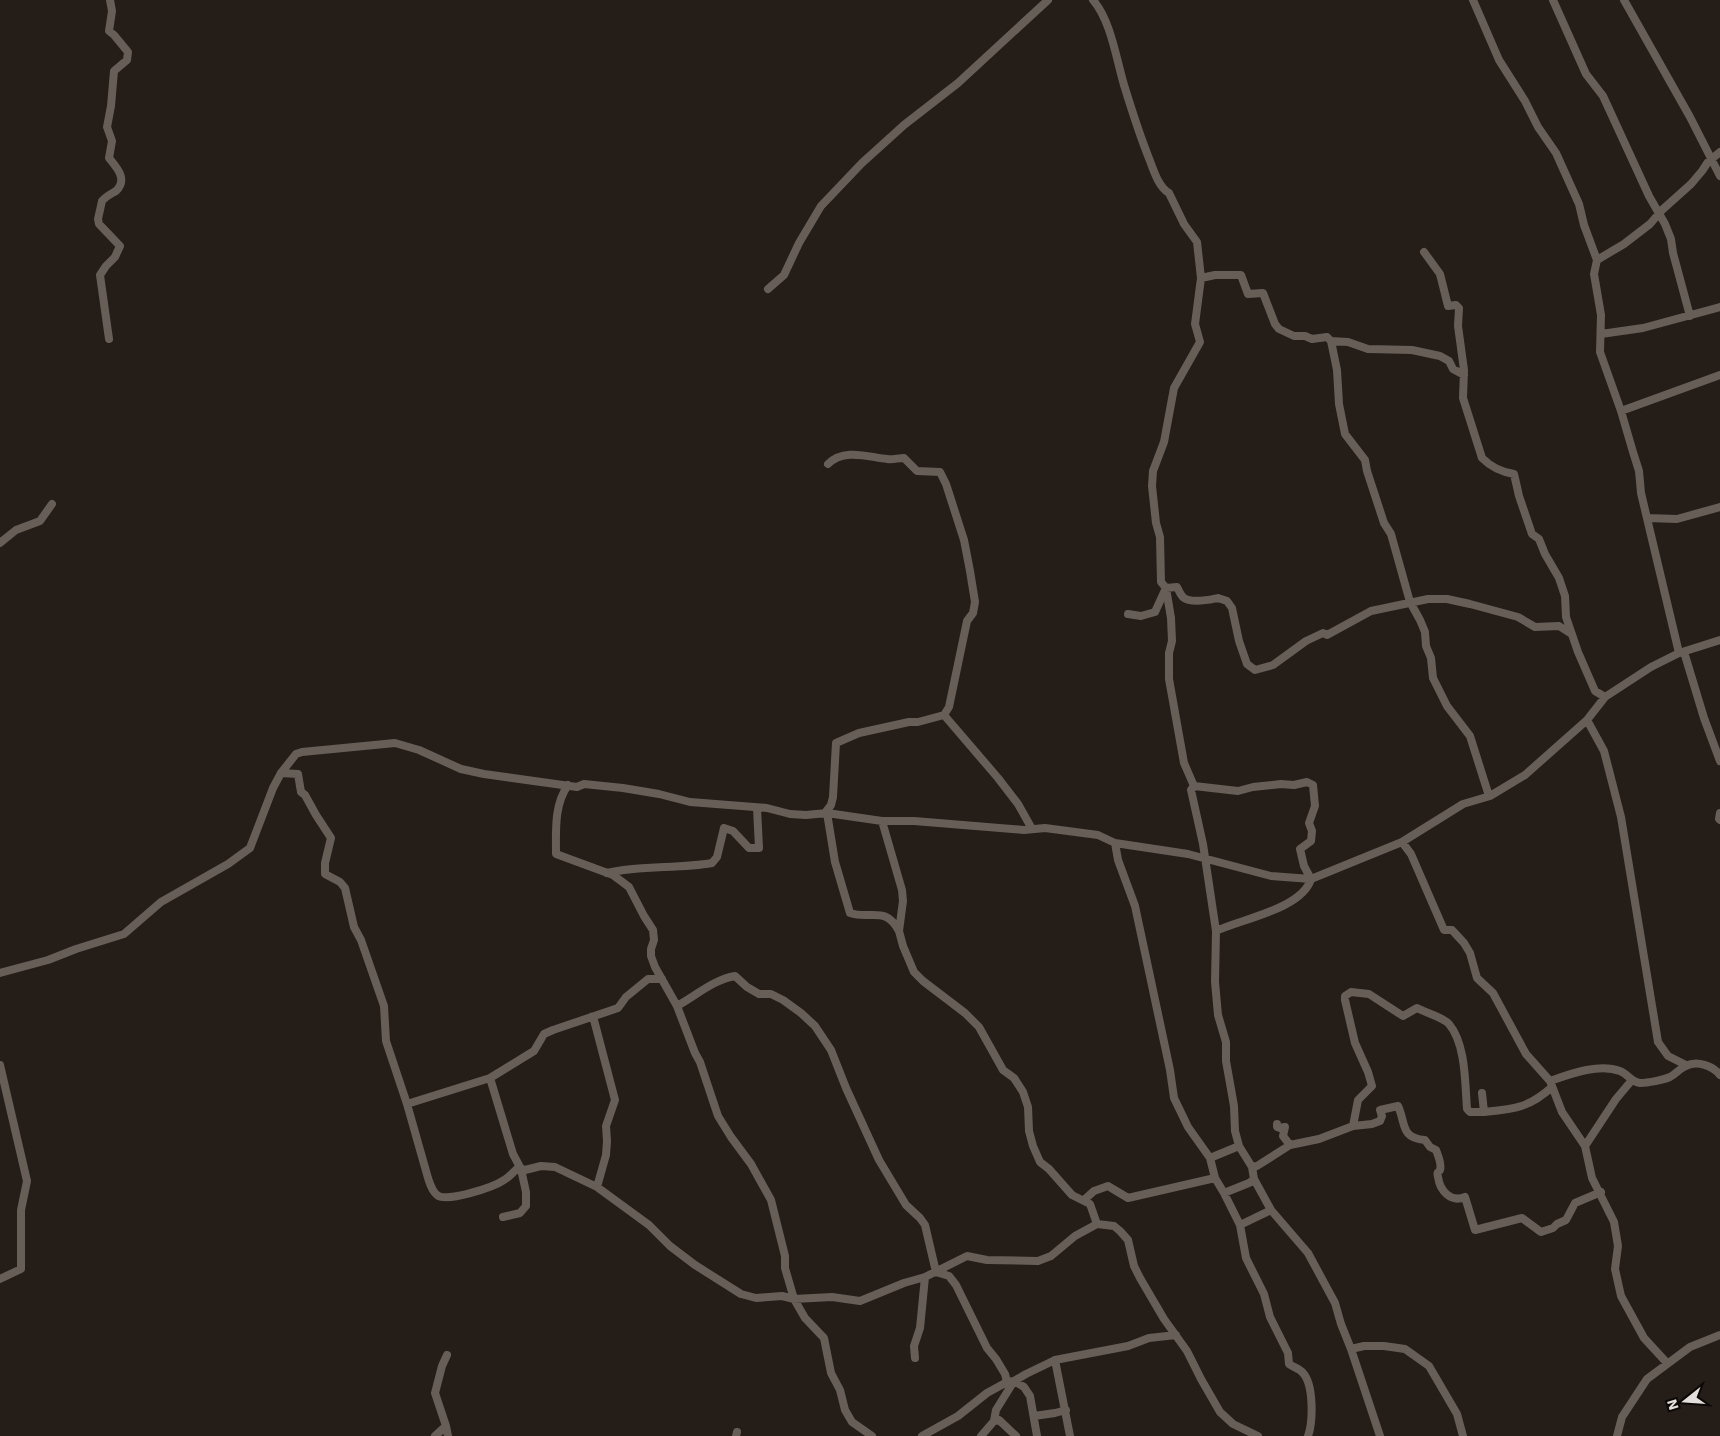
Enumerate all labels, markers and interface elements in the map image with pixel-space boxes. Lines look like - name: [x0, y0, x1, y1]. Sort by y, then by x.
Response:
- north arrow: [1660, 1376, 1710, 1426]
- text: N: [1663, 1398, 1682, 1412]

